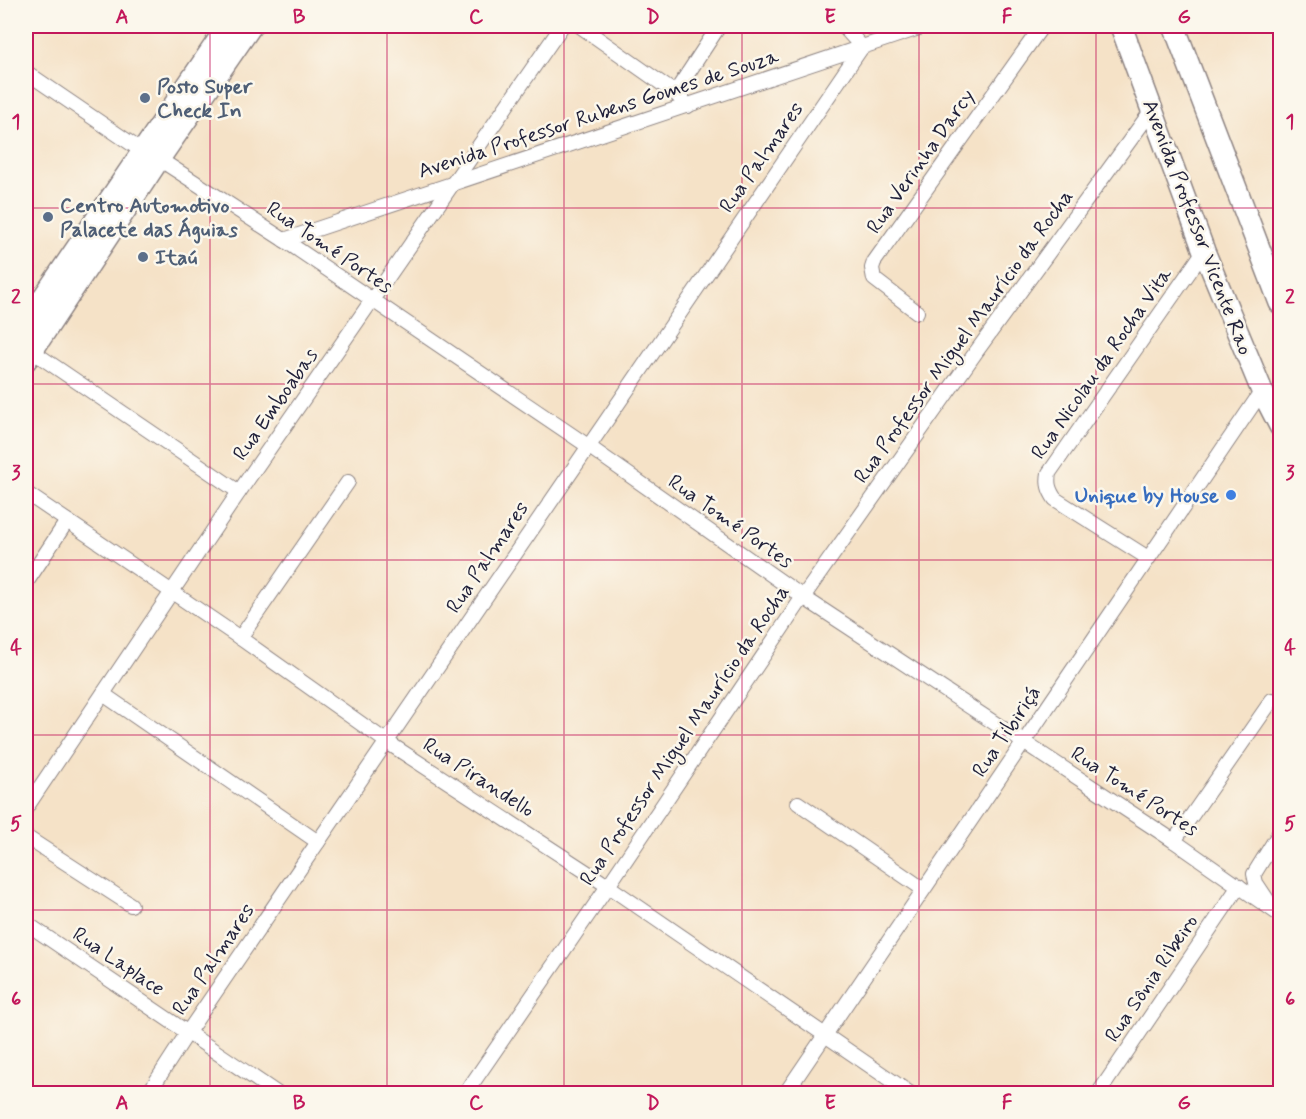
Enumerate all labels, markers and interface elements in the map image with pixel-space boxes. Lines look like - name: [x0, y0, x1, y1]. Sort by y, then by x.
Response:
- text: A: [115, 4, 129, 31]
- text: B: [293, 4, 306, 31]
- text: C: [469, 4, 484, 31]
- text: D: [646, 4, 660, 31]
- text: E: [824, 4, 836, 31]
- text: F: [1002, 4, 1013, 31]
- text: G: [1177, 4, 1191, 31]
- street label: Avenida Professor Rubens Gomes de Souza: [414, 42, 783, 186]
- place label: Posto Super Check In: [157, 73, 254, 125]
- street label: Rua Verinha Darcy: [860, 83, 981, 240]
- marker: Posto Super Check In: [138, 91, 152, 105]
- street label: Avenida Professor Vicente Rao: [1135, 96, 1259, 359]
- street label: Rua Palmares: [713, 97, 810, 219]
- text: 1: [12, 109, 20, 136]
- text: 1: [1286, 109, 1294, 136]
- street label: Rua Professor Miguel Maurício da Rocha: [848, 184, 1081, 490]
- place label: Centro Automotivo Palacete das Águias: [60, 192, 238, 244]
- street label: Rua Tomé Portes: [261, 195, 398, 301]
- marker: Centro Automotivo Palacete das Águias: [41, 210, 55, 224]
- place label: Itaú: [155, 244, 198, 272]
- marker: Itaú: [136, 250, 150, 264]
- street label: Rua Nicolau da Rocha Vita: [1025, 262, 1179, 465]
- text: 2: [11, 284, 21, 311]
- text: 2: [1285, 284, 1295, 311]
- street label: Rua Emboabas: [227, 343, 325, 466]
- text: 3: [11, 460, 21, 487]
- text: 3: [1285, 460, 1295, 487]
- street label: Rua Tomé Portes: [662, 468, 799, 575]
- place label: Unique by House: [1075, 482, 1219, 510]
- marker: Unique by House: [1224, 488, 1238, 502]
- street label: Rua Palmares: [440, 496, 536, 619]
- street label: Rua Professor Miguel Maurício da Rocha: [573, 580, 797, 892]
- text: 4: [10, 635, 22, 662]
- text: 4: [1284, 635, 1296, 662]
- street label: Rua Tibiriçá: [966, 680, 1048, 783]
- street label: Rua Pirandello: [417, 731, 540, 824]
- street label: Rua Tomé Portes: [1065, 740, 1204, 844]
- text: 5: [10, 811, 22, 838]
- text: 5: [1284, 811, 1296, 838]
- street label: Rua Palmares: [166, 898, 262, 1021]
- street label: Rua Sônia Ribeiro: [1099, 909, 1205, 1048]
- street label: Rua Laplace: [67, 921, 170, 1003]
- text: 6: [11, 986, 21, 1013]
- text: 6: [1285, 986, 1295, 1013]
- text: A: [115, 1090, 129, 1117]
- text: B: [293, 1090, 306, 1117]
- text: C: [469, 1090, 484, 1117]
- text: D: [646, 1090, 660, 1117]
- text: E: [824, 1090, 836, 1117]
- text: F: [1002, 1090, 1013, 1117]
- text: G: [1177, 1090, 1191, 1117]

